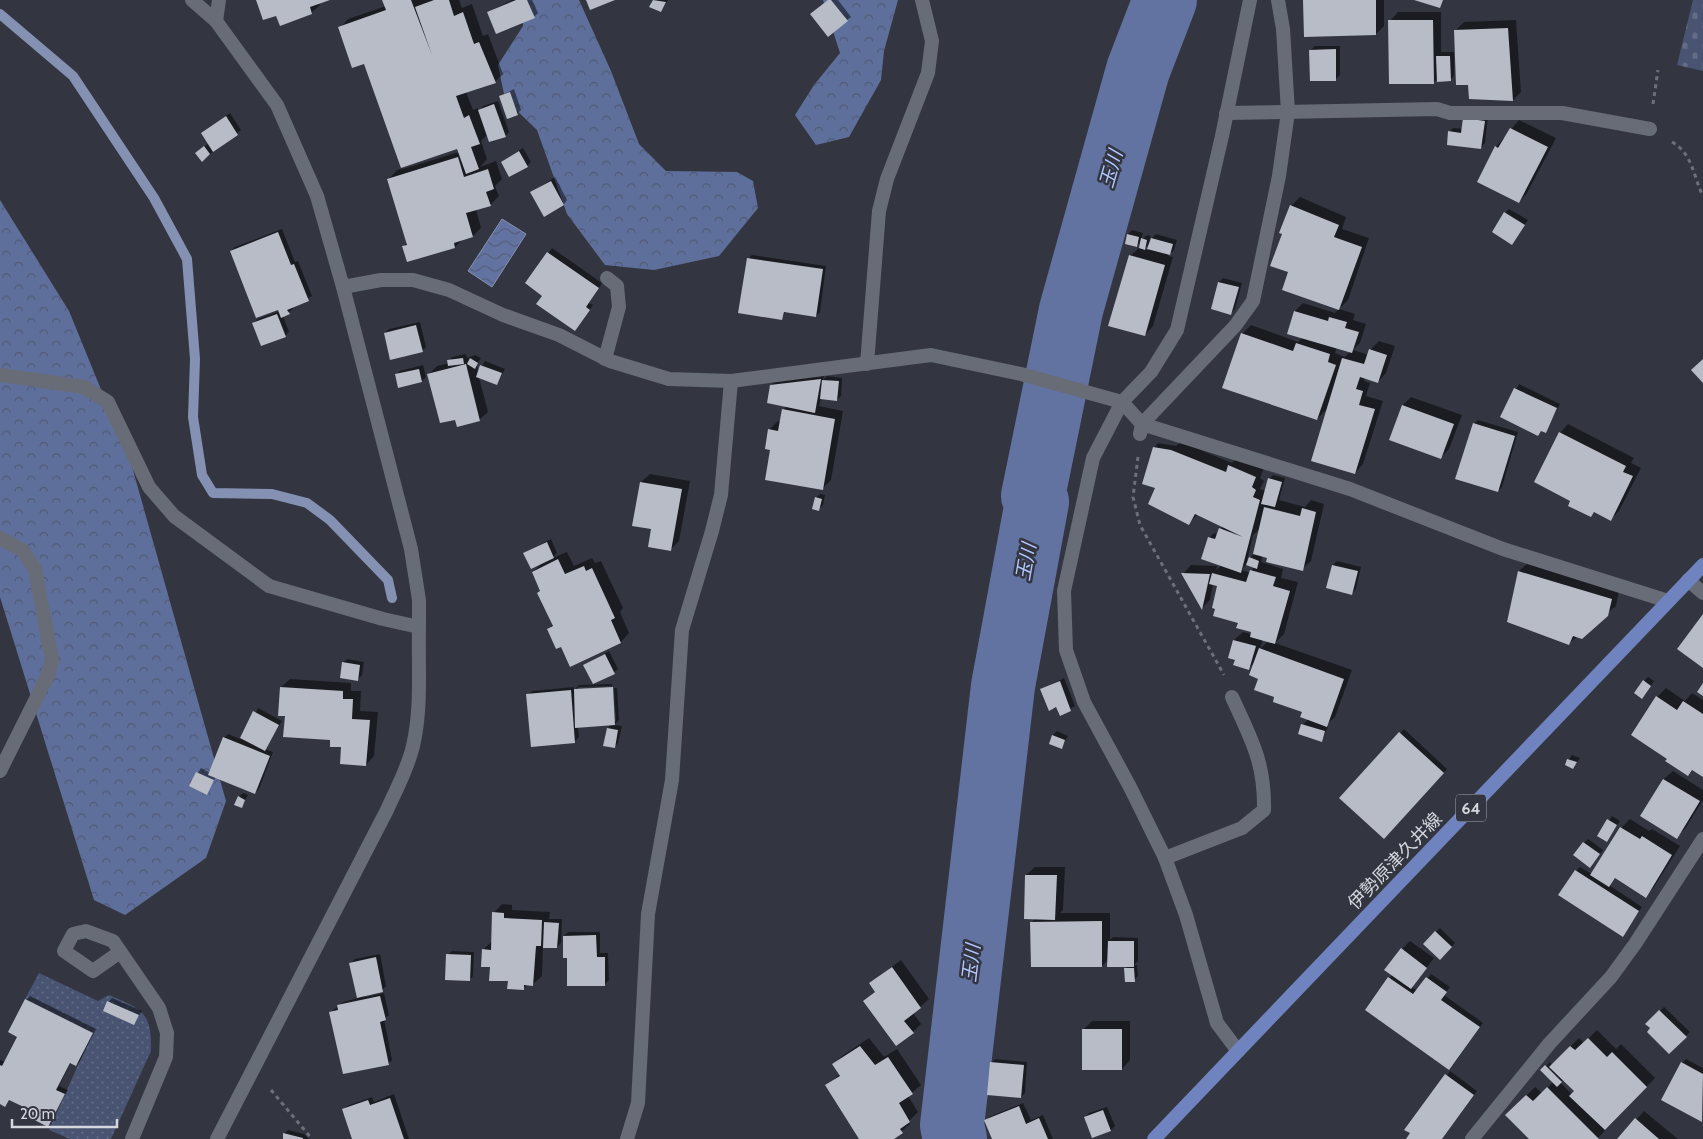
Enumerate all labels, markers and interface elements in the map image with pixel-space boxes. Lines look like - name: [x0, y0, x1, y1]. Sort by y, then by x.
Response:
- water label: 玉川: [1095, 146, 1128, 190]
- water label: 玉川: [1011, 539, 1041, 583]
- road number: 64: [1456, 794, 1486, 821]
- street label: 伊勢原津久井線: [1343, 808, 1447, 914]
- water label: 玉川: [957, 941, 985, 983]
- scale bar: [12, 1096, 118, 1128]
- text: 20 m: [20, 1105, 55, 1123]

